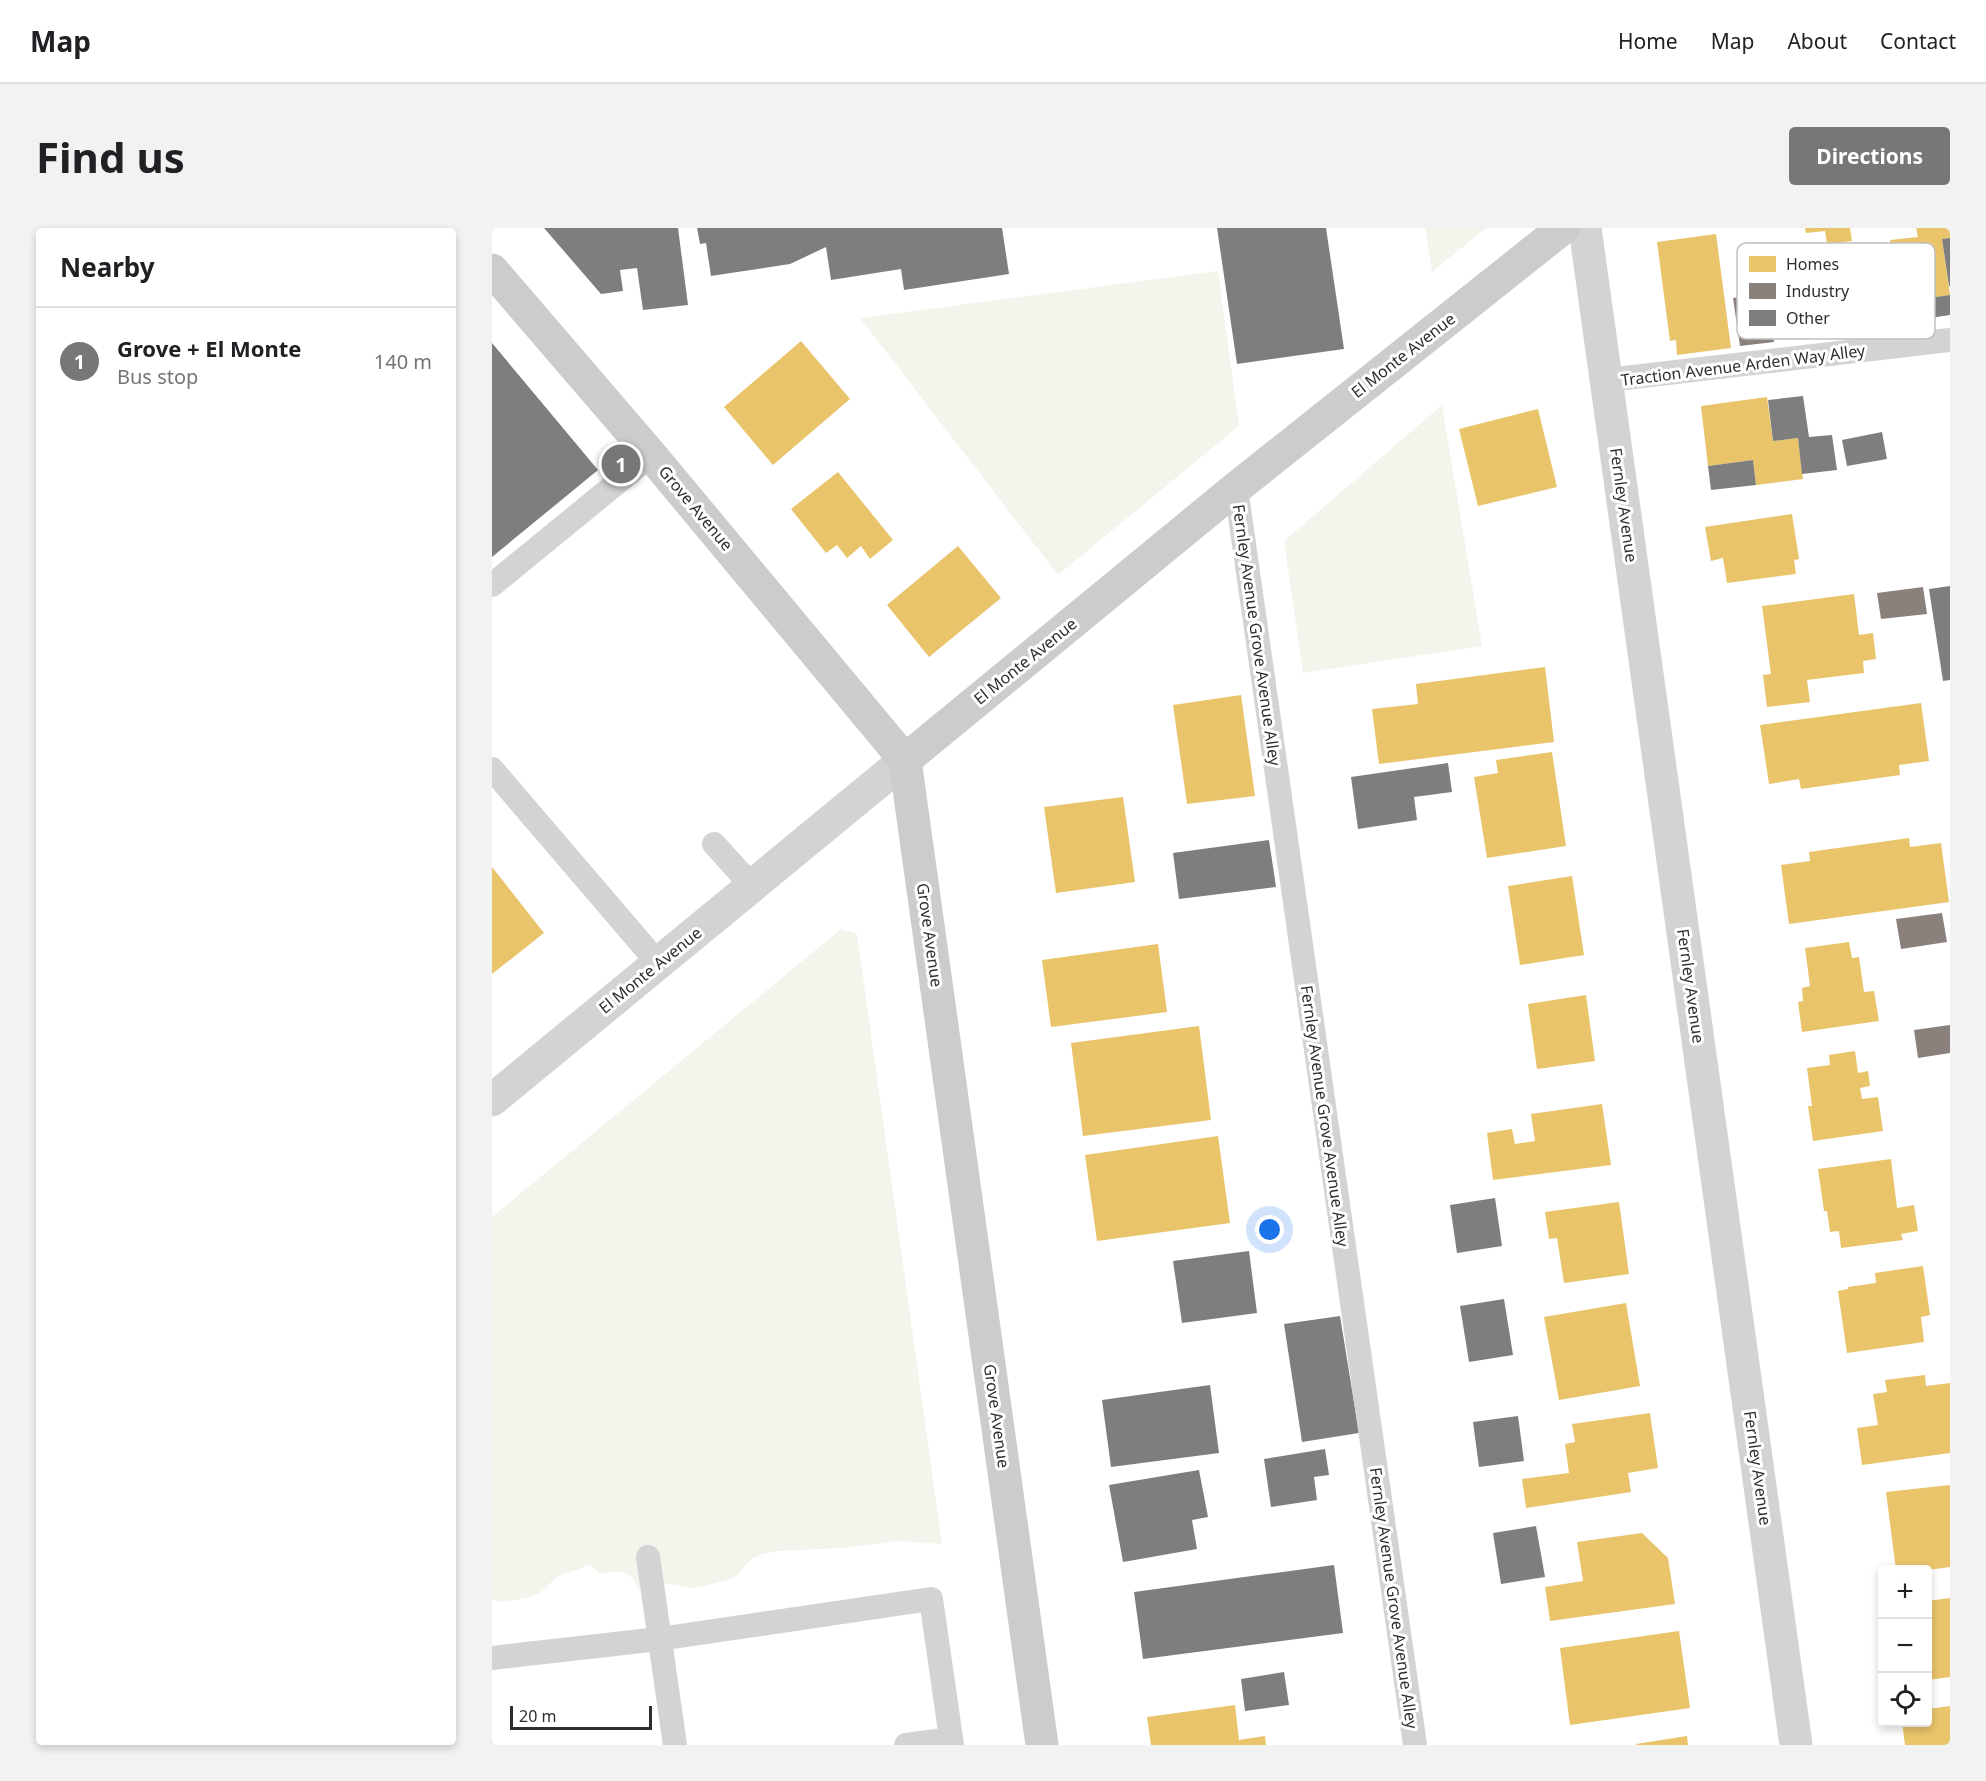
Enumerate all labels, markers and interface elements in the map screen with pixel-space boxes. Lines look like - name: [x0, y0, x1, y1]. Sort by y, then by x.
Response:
- text: Map: [30, 22, 91, 60]
- text: Home: [1618, 27, 1678, 55]
- text: Map: [1711, 27, 1754, 55]
- text: About: [1787, 27, 1847, 55]
- text: Contact: [1880, 27, 1956, 55]
- button: Directions: [1789, 127, 1950, 185]
- text: Find us: [36, 128, 185, 185]
- legend: [1737, 243, 1935, 339]
- text: Nearby: [60, 249, 155, 285]
- text: Homes: [1786, 253, 1839, 275]
- text: Industry: [1786, 280, 1850, 302]
- street label: El Monte Avenue: [1346, 307, 1460, 403]
- text: Other: [1786, 307, 1830, 329]
- text: Grove + El Monte: [117, 333, 301, 363]
- street label: Traction Avenue Arden Way Alley: [1620, 339, 1867, 391]
- text: 1: [74, 348, 85, 375]
- text: 140 m: [374, 348, 432, 375]
- text: Bus stop: [117, 363, 198, 390]
- pin: 1: [602, 442, 640, 486]
- street label: Fernley Avenue: [1605, 446, 1643, 564]
- street label: Grove Avenue: [654, 461, 738, 555]
- street label: Fernley Avenue Grove Avenue Alley: [1228, 503, 1286, 768]
- street label: El Monte Avenue: [969, 613, 1081, 709]
- street label: Grove Avenue: [912, 882, 948, 988]
- street label: El Monte Avenue: [594, 922, 706, 1018]
- street label: Fernley Avenue: [1672, 927, 1710, 1045]
- street label: Fernley Avenue Grove Avenue Alley: [1296, 984, 1354, 1249]
- your location: [1255, 1215, 1284, 1244]
- street label: Grove Avenue: [979, 1363, 1015, 1469]
- street label: Fernley Avenue: [1739, 1409, 1777, 1527]
- street label: Fernley Avenue Grove Avenue Alley: [1365, 1466, 1423, 1731]
- map controls: [1878, 1565, 1932, 1727]
- button: +: [1878, 1565, 1932, 1619]
- button: −: [1878, 1619, 1932, 1673]
- button: locate: [1878, 1673, 1932, 1727]
- scale bar: [510, 1703, 652, 1730]
- text: 20 m: [519, 1705, 556, 1727]

